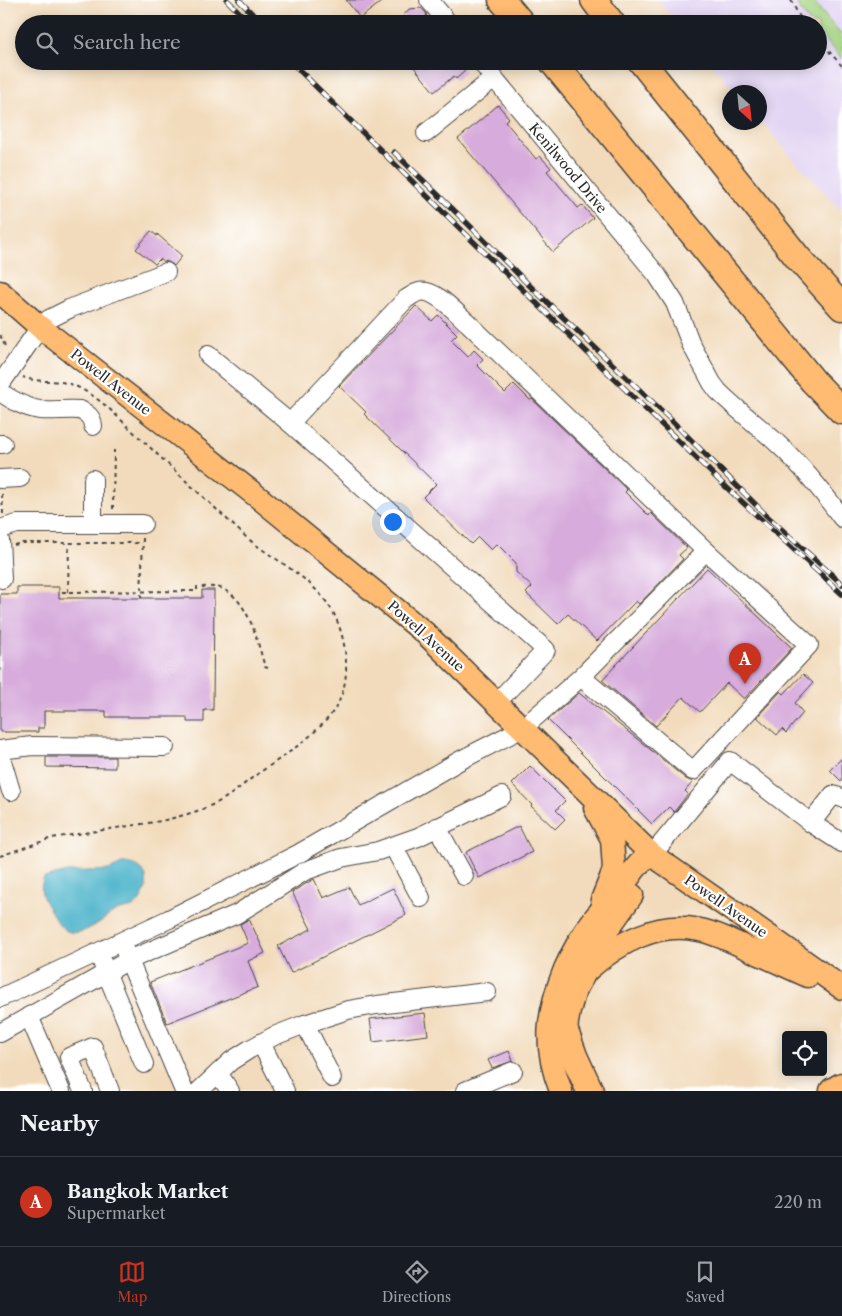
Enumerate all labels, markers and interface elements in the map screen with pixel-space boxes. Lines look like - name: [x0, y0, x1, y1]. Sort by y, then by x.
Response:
- search box: [15, 15, 827, 70]
- icon: search: [33, 29, 61, 57]
- text: Search here: [73, 31, 181, 54]
- north arrow: [722, 85, 767, 130]
- street label: Kenilwood Drive: [525, 119, 611, 217]
- street label: Powell Avenue: [67, 345, 155, 419]
- your location: [380, 509, 406, 535]
- street label: Powell Avenue: [384, 597, 468, 675]
- pin: A: [729, 643, 761, 684]
- street label: Powell Avenue: [681, 871, 771, 941]
- map controls: [782, 1031, 827, 1076]
- button: locate: [782, 1031, 827, 1076]
- text: Nearby: [20, 1111, 99, 1136]
- text: Bangkok Market: [67, 1180, 228, 1203]
- text: A: [30, 1192, 42, 1212]
- text: 220 m: [774, 1192, 822, 1212]
- text: Supermarket: [67, 1203, 165, 1223]
- tab: Map: [117, 1258, 147, 1306]
- tab: Directions: [382, 1258, 451, 1306]
- tab: Saved: [686, 1258, 725, 1306]

